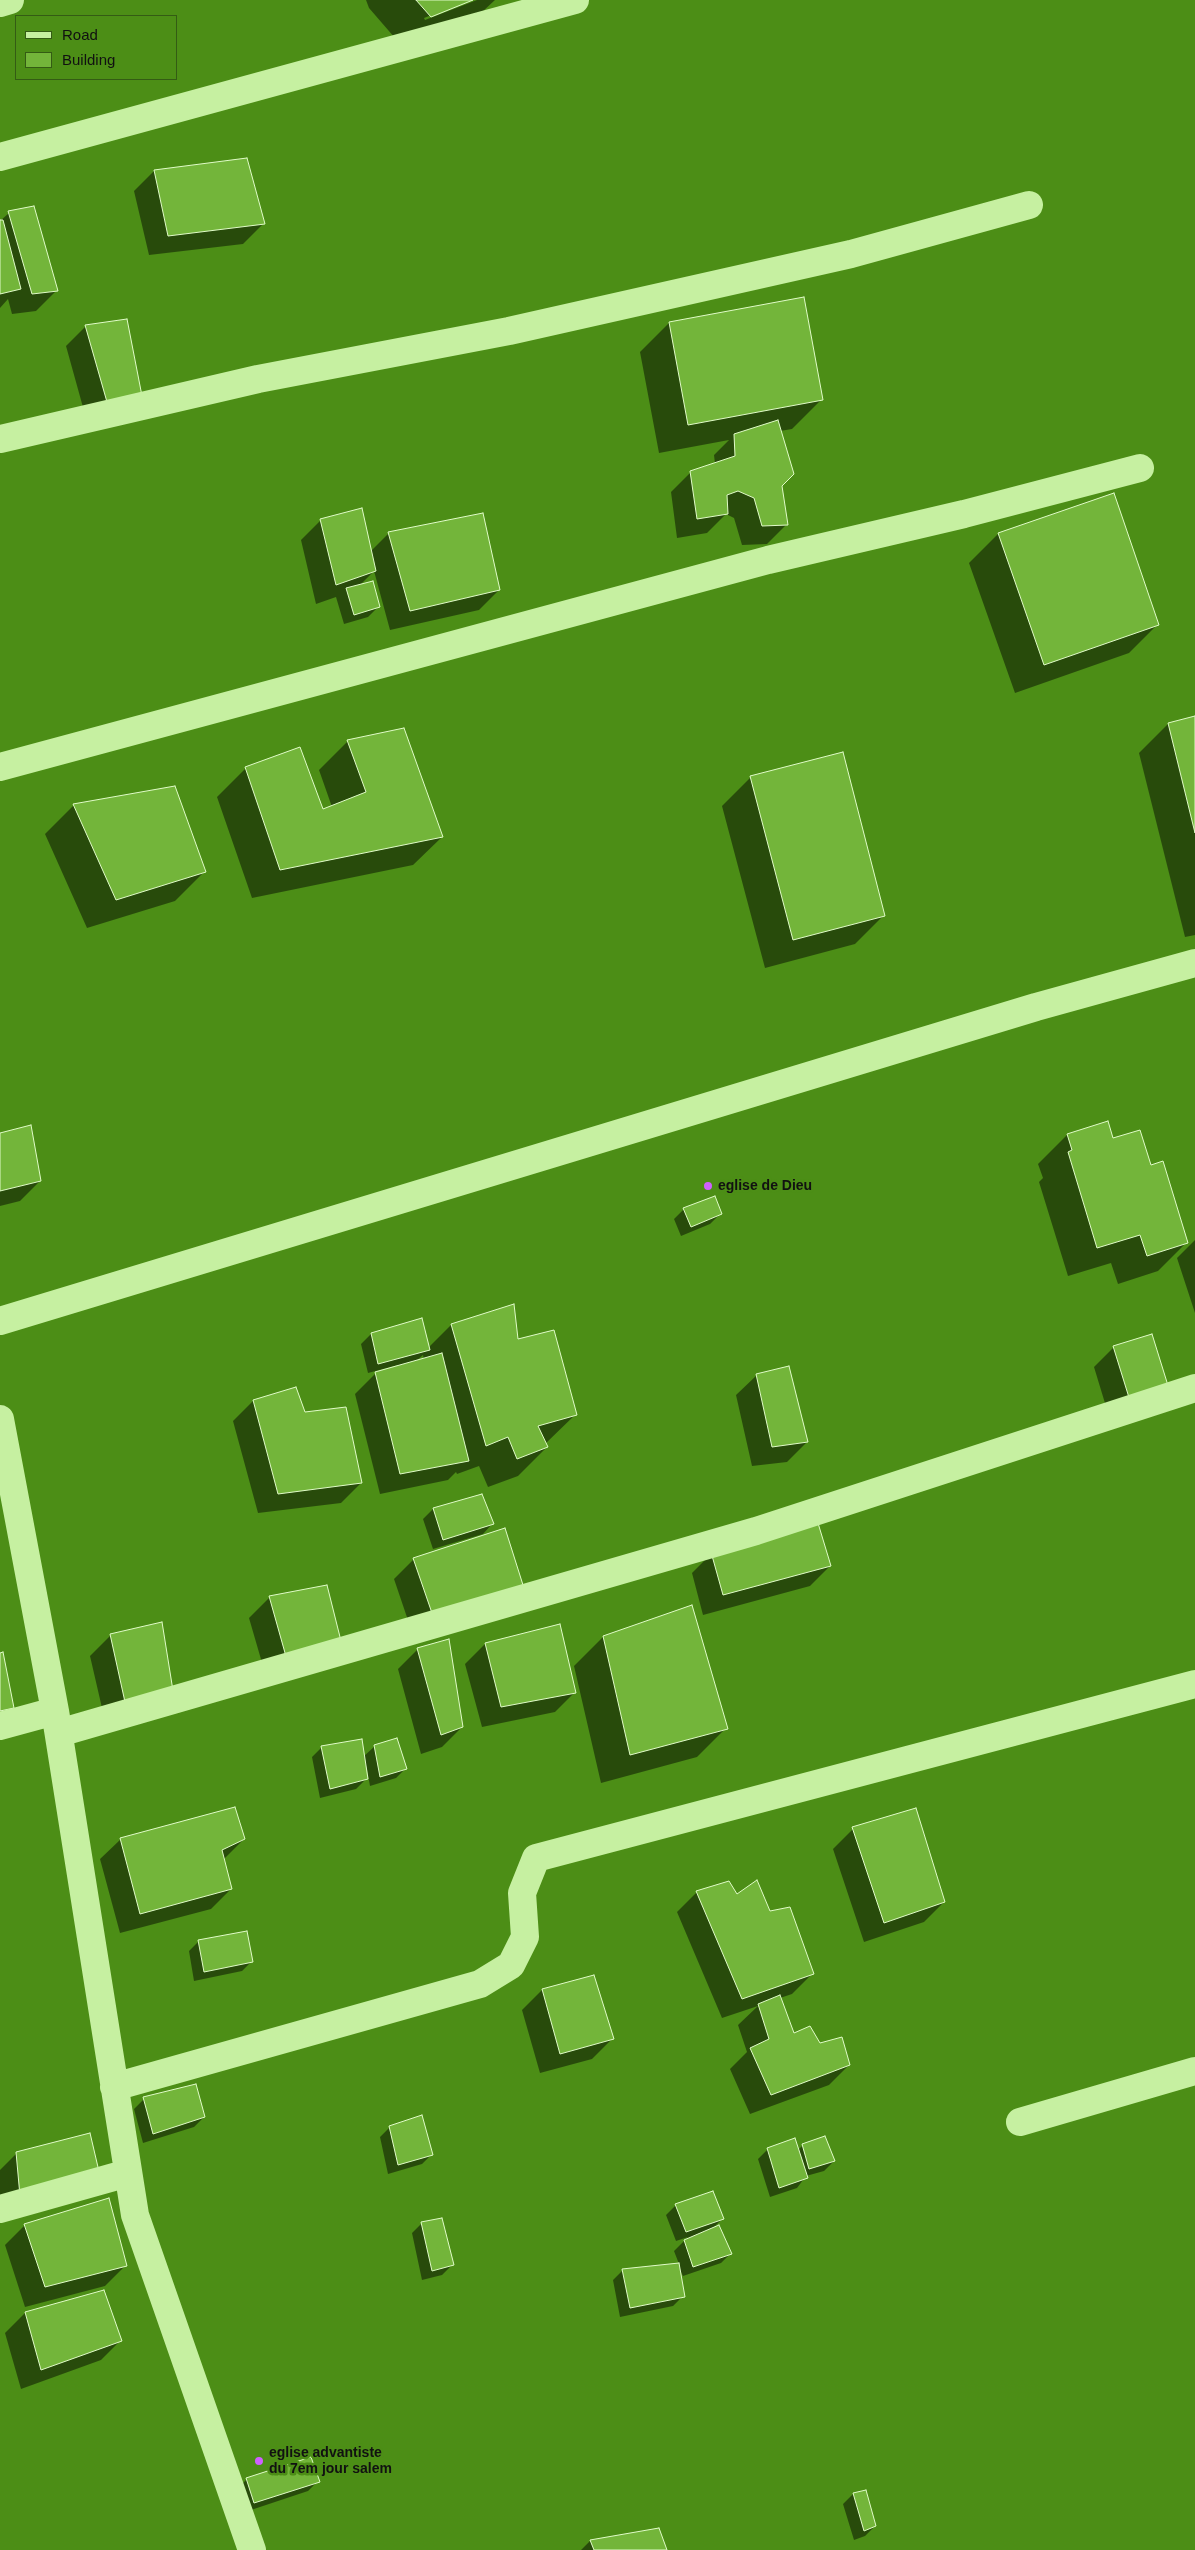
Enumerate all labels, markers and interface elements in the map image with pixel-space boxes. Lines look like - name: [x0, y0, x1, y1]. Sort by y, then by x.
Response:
- legend: [15, 15, 178, 80]
- text: Road: [62, 26, 98, 43]
- text: Building: [62, 51, 115, 68]
- place label: eglise de Dieu: [718, 1178, 812, 1194]
- marker: eglise de Dieu: [702, 1180, 714, 1192]
- place label: eglise advantiste du 7em jour salem: [269, 2445, 392, 2478]
- marker: eglise advantiste du 7em jour salem: [253, 2455, 265, 2467]

